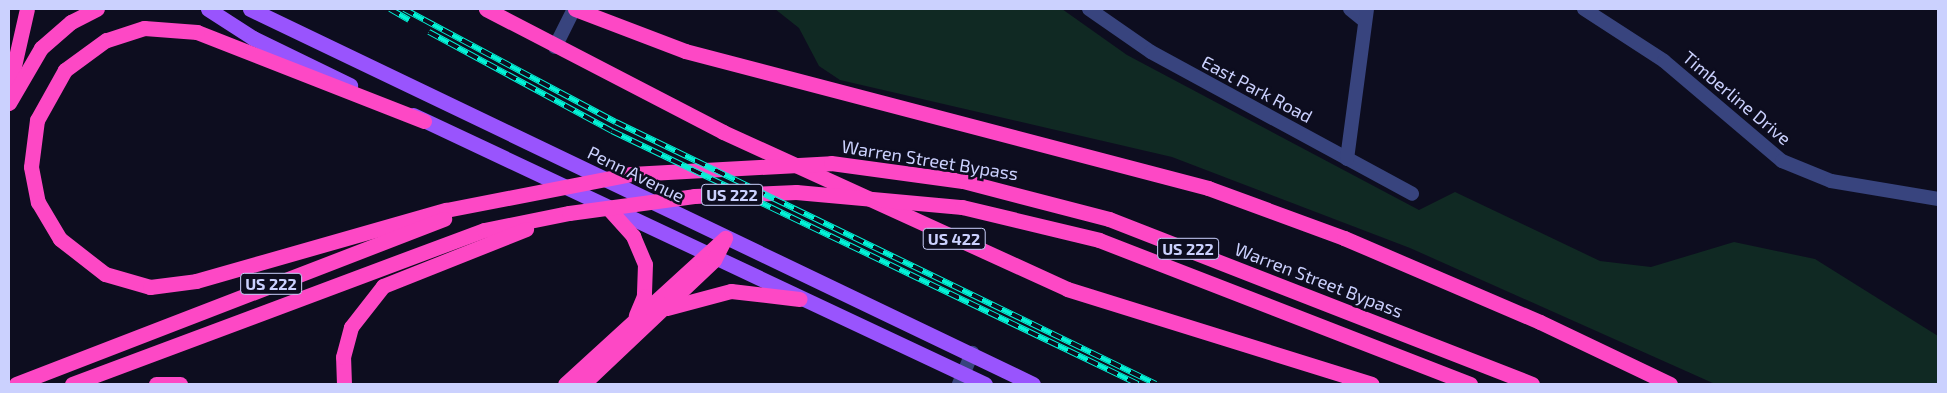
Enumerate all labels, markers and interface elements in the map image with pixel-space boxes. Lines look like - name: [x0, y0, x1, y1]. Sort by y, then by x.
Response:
- street label: Timberline Drive: [1679, 46, 1795, 150]
- street label: East Park Road: [1198, 51, 1316, 127]
- street label: Warren Street Bypass: [840, 135, 1020, 185]
- street label: Penn Avenue: [584, 141, 688, 207]
- road number: US 222: [701, 182, 763, 208]
- road number: US 422: [922, 225, 986, 252]
- road number: US 222: [1157, 235, 1219, 262]
- street label: Warren Street Bypass: [1232, 238, 1406, 322]
- road number: US 222: [240, 270, 302, 298]

